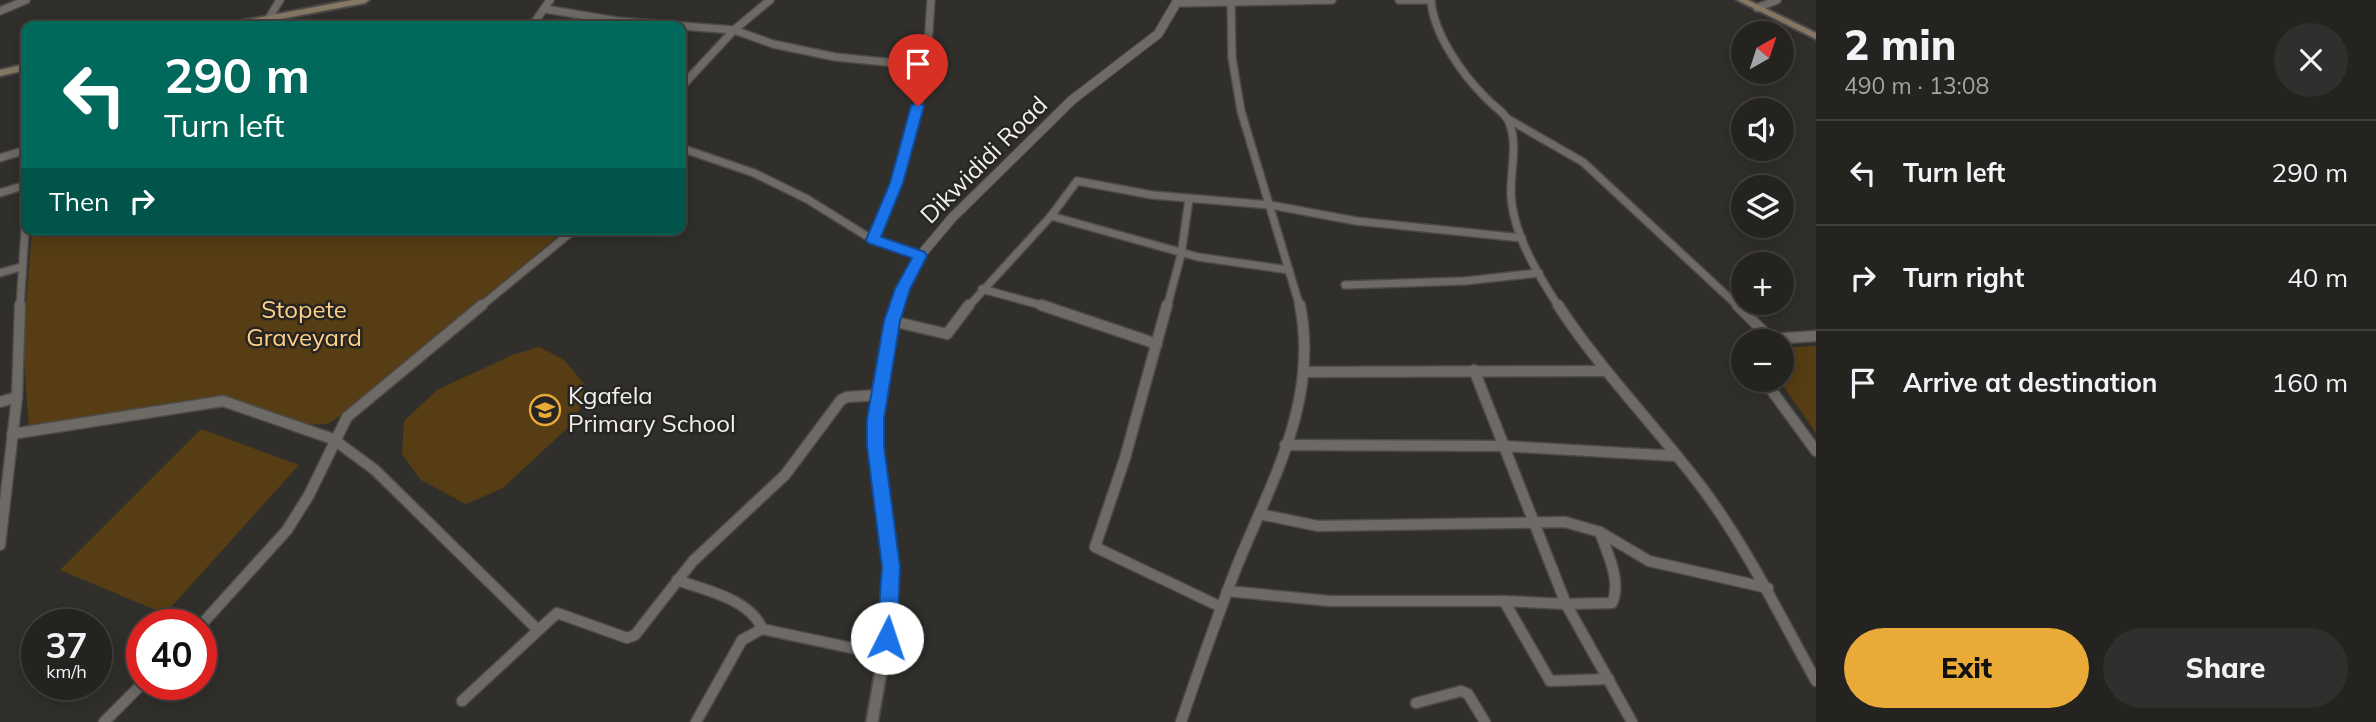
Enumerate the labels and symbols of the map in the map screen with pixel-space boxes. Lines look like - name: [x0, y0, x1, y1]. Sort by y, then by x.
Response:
- north arrow: [1731, 21, 1794, 84]
- pin: [888, 34, 948, 106]
- street label: Dikwididi Road: [913, 89, 1053, 229]
- park label: Stopete Graveyard: [246, 294, 362, 352]
- place label: Kgafela Primary School: [568, 380, 736, 438]
- school or university icon: Kgafela Primary School: [528, 393, 562, 427]
- position arrow: [850, 601, 924, 675]
- speed limit sign: 40: [126, 609, 217, 700]

